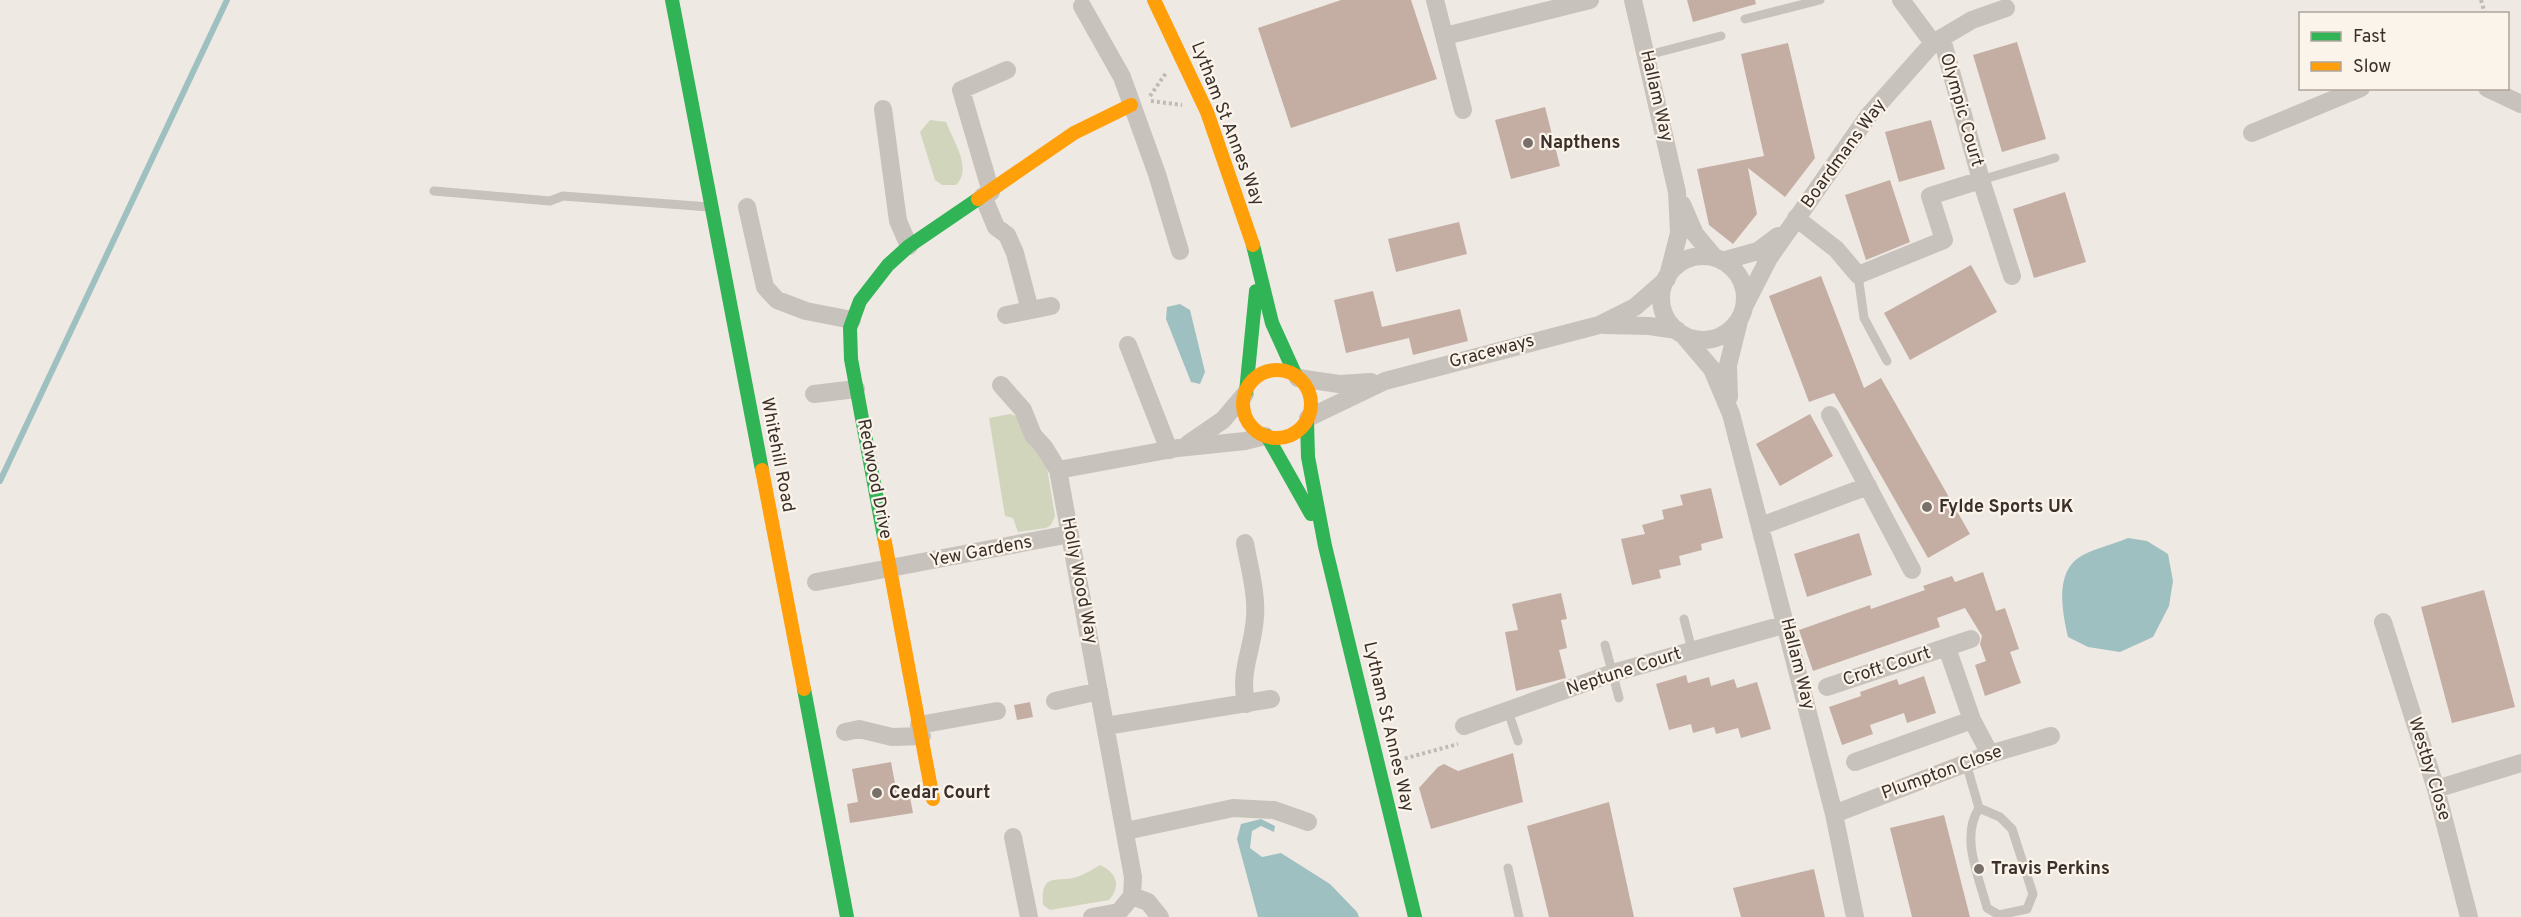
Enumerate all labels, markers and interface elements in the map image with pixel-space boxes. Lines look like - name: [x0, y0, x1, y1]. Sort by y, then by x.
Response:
- legend: [2299, 12, 2509, 90]
- text: Fast: [2353, 26, 2386, 49]
- street label: Lytham St Annes Way: [1185, 39, 1269, 209]
- street label: Hallam Way: [1634, 48, 1678, 144]
- street label: Olympic Court: [1934, 51, 1988, 169]
- text: Slow: [2353, 56, 2391, 79]
- street label: Boardmans Way: [1797, 95, 1891, 213]
- place label: Napthens: [1540, 132, 1620, 155]
- marker: Napthens: [1521, 136, 1535, 150]
- street label: Graceways: [1447, 330, 1537, 374]
- street label: Whitehill Road: [755, 396, 799, 514]
- street label: Redwood Drive: [851, 417, 897, 541]
- place label: Fylde Sports UK: [1939, 496, 2074, 519]
- marker: Fylde Sports UK: [1920, 500, 1934, 514]
- street label: Holly Wood Way: [1055, 516, 1103, 646]
- street label: Yew Gardens: [928, 531, 1034, 573]
- street label: Hallam Way: [1775, 616, 1819, 712]
- street label: Lytham St Annes Way: [1357, 640, 1419, 814]
- street label: Croft Court: [1840, 642, 1934, 692]
- street label: Neptune Court: [1564, 643, 1684, 701]
- street label: Westby Close: [2402, 715, 2456, 823]
- street label: Plumpton Close: [1878, 740, 2006, 806]
- place label: Cedar Court: [889, 782, 990, 805]
- marker: Cedar Court: [870, 786, 884, 800]
- place label: Travis Perkins: [1991, 858, 2110, 881]
- marker: Travis Perkins: [1972, 862, 1986, 876]

